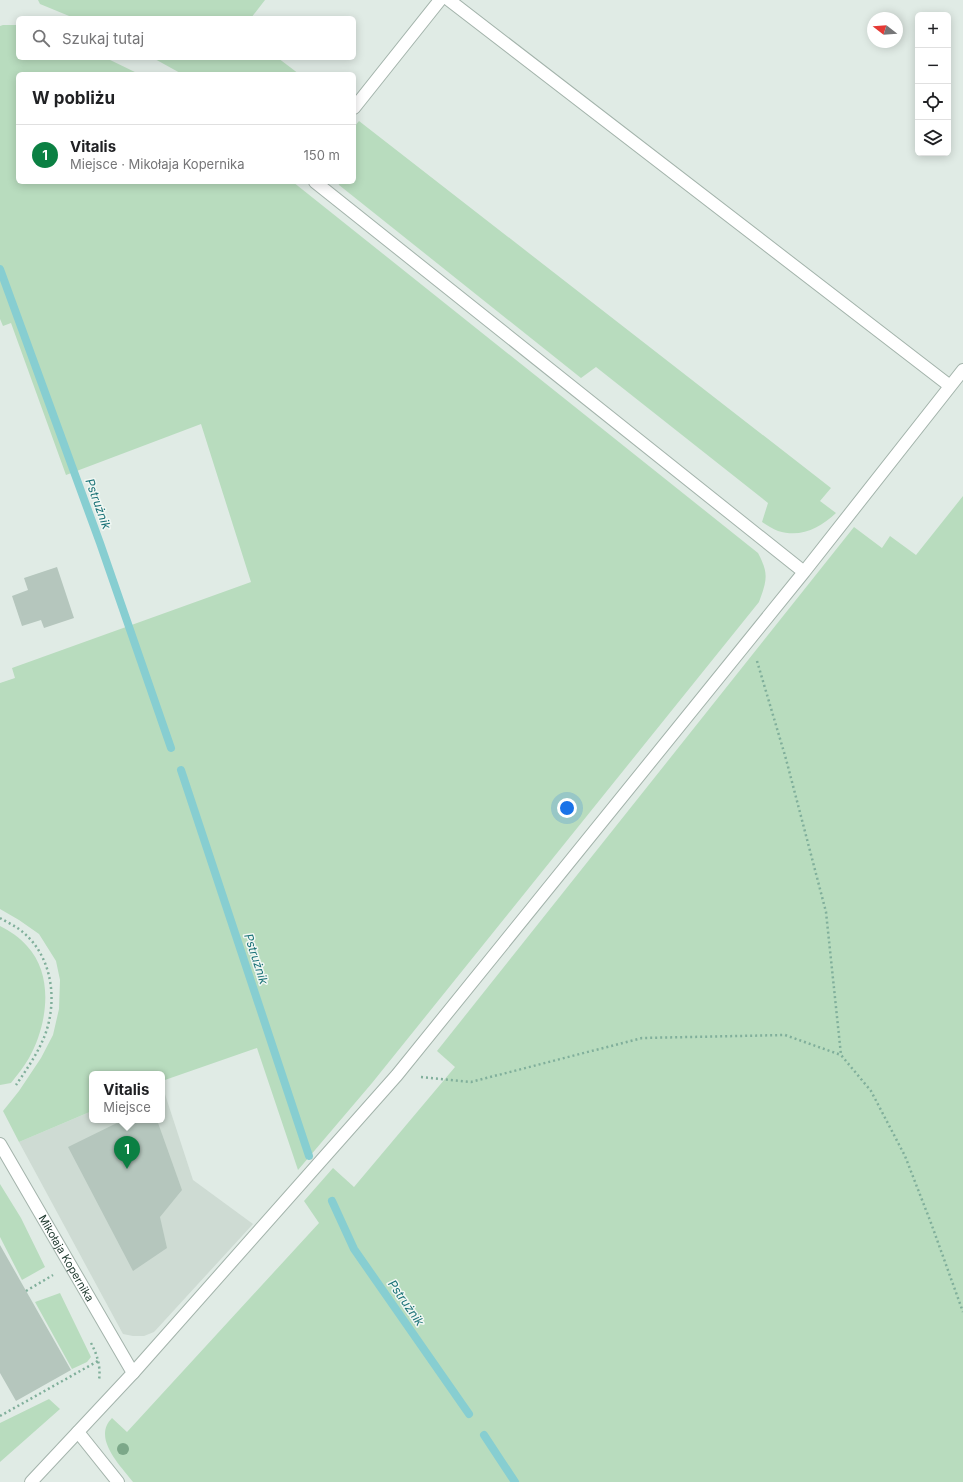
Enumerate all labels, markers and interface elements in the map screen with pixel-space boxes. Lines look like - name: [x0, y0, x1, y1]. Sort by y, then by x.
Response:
- north arrow: [867, 12, 903, 48]
- map controls: [915, 12, 951, 156]
- button: +: [915, 12, 951, 48]
- search box: [16, 16, 356, 60]
- icon: search: [30, 27, 52, 49]
- text: Szukaj tutaj: [62, 29, 144, 48]
- button: −: [915, 48, 951, 84]
- button: locate: [915, 84, 951, 120]
- text: W pobliżu: [32, 88, 115, 108]
- button: layers: [915, 120, 951, 156]
- text: Vitalis: [70, 137, 116, 156]
- text: 1: [42, 147, 48, 163]
- text: 150 m: [304, 147, 340, 163]
- text: Miejsce · Mikołaja Kopernika: [70, 156, 245, 172]
- water label: Pstrużnik: [82, 476, 115, 532]
- your location: [557, 798, 577, 818]
- water label: Pstrużnik: [241, 931, 272, 987]
- popup: [89, 1071, 165, 1123]
- text: Vitalis: [103, 1080, 149, 1099]
- text: Miejsce: [103, 1099, 151, 1115]
- pin: 1: [114, 1136, 140, 1169]
- street label: Mikołaja Kopernika: [36, 1212, 97, 1304]
- water label: Pstrużnik: [385, 1277, 428, 1329]

